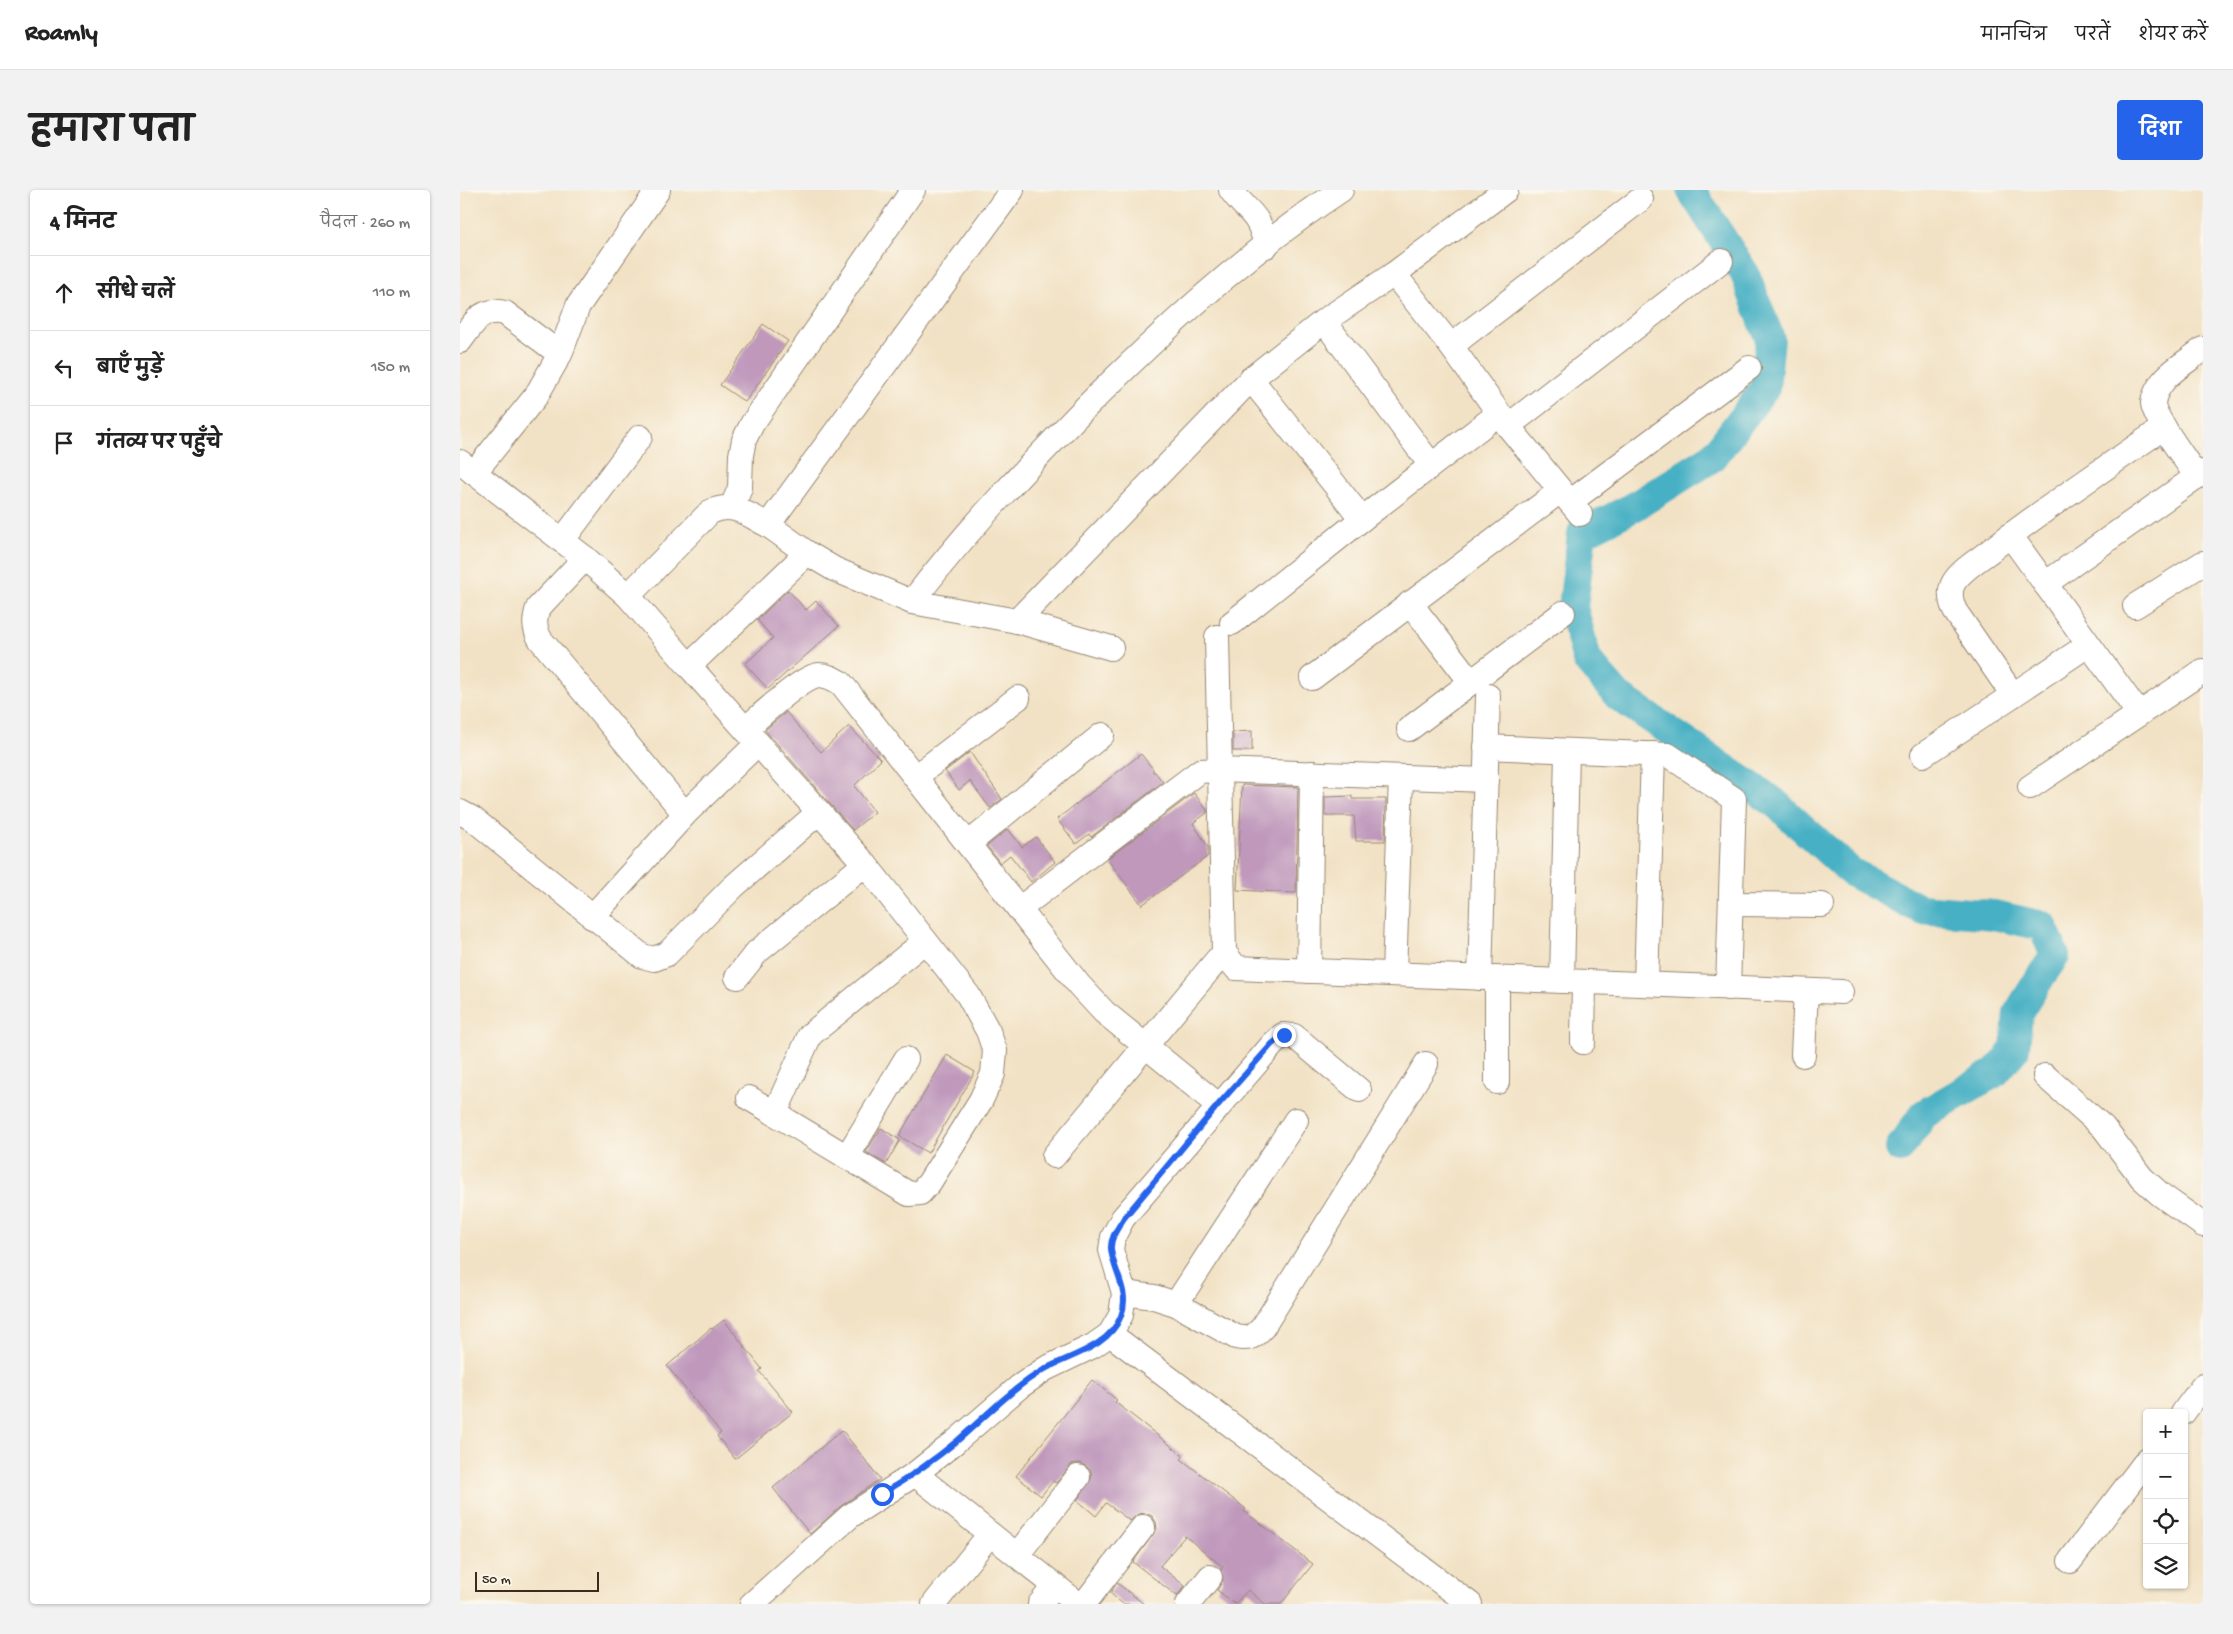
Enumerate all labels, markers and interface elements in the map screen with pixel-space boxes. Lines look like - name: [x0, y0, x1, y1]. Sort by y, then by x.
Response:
- text: Roamly: [25, 20, 98, 49]
- text: मानचित्र: [1981, 26, 2047, 47]
- text: परतें: [2075, 26, 2110, 47]
- text: शेयर करें: [2138, 26, 2208, 47]
- button: दिशा: [2117, 100, 2203, 160]
- text: हमारा पता: [30, 113, 194, 154]
- text: 4 मिनट: [50, 212, 116, 237]
- text: पैदल · 260 m: [320, 215, 410, 234]
- icon: ahead: [50, 279, 78, 307]
- text: सीधे चलें: [97, 283, 174, 306]
- text: 110 m: [373, 284, 410, 303]
- icon: left: [50, 354, 78, 382]
- text: बाएँ मुड़ें: [97, 358, 163, 381]
- text: 150 m: [371, 359, 410, 378]
- icon: arrive: [50, 429, 78, 457]
- text: गंतव्य पर पहुँचे: [97, 433, 221, 456]
- route end: [1273, 1024, 1296, 1047]
- map controls: [2143, 1409, 2188, 1589]
- button: +: [2143, 1409, 2188, 1454]
- button: −: [2143, 1454, 2188, 1499]
- route start: [871, 1483, 894, 1506]
- button: locate: [2143, 1499, 2188, 1544]
- button: layers: [2143, 1544, 2188, 1589]
- scale bar: [475, 1569, 599, 1592]
- text: 50 m: [482, 1572, 511, 1589]

